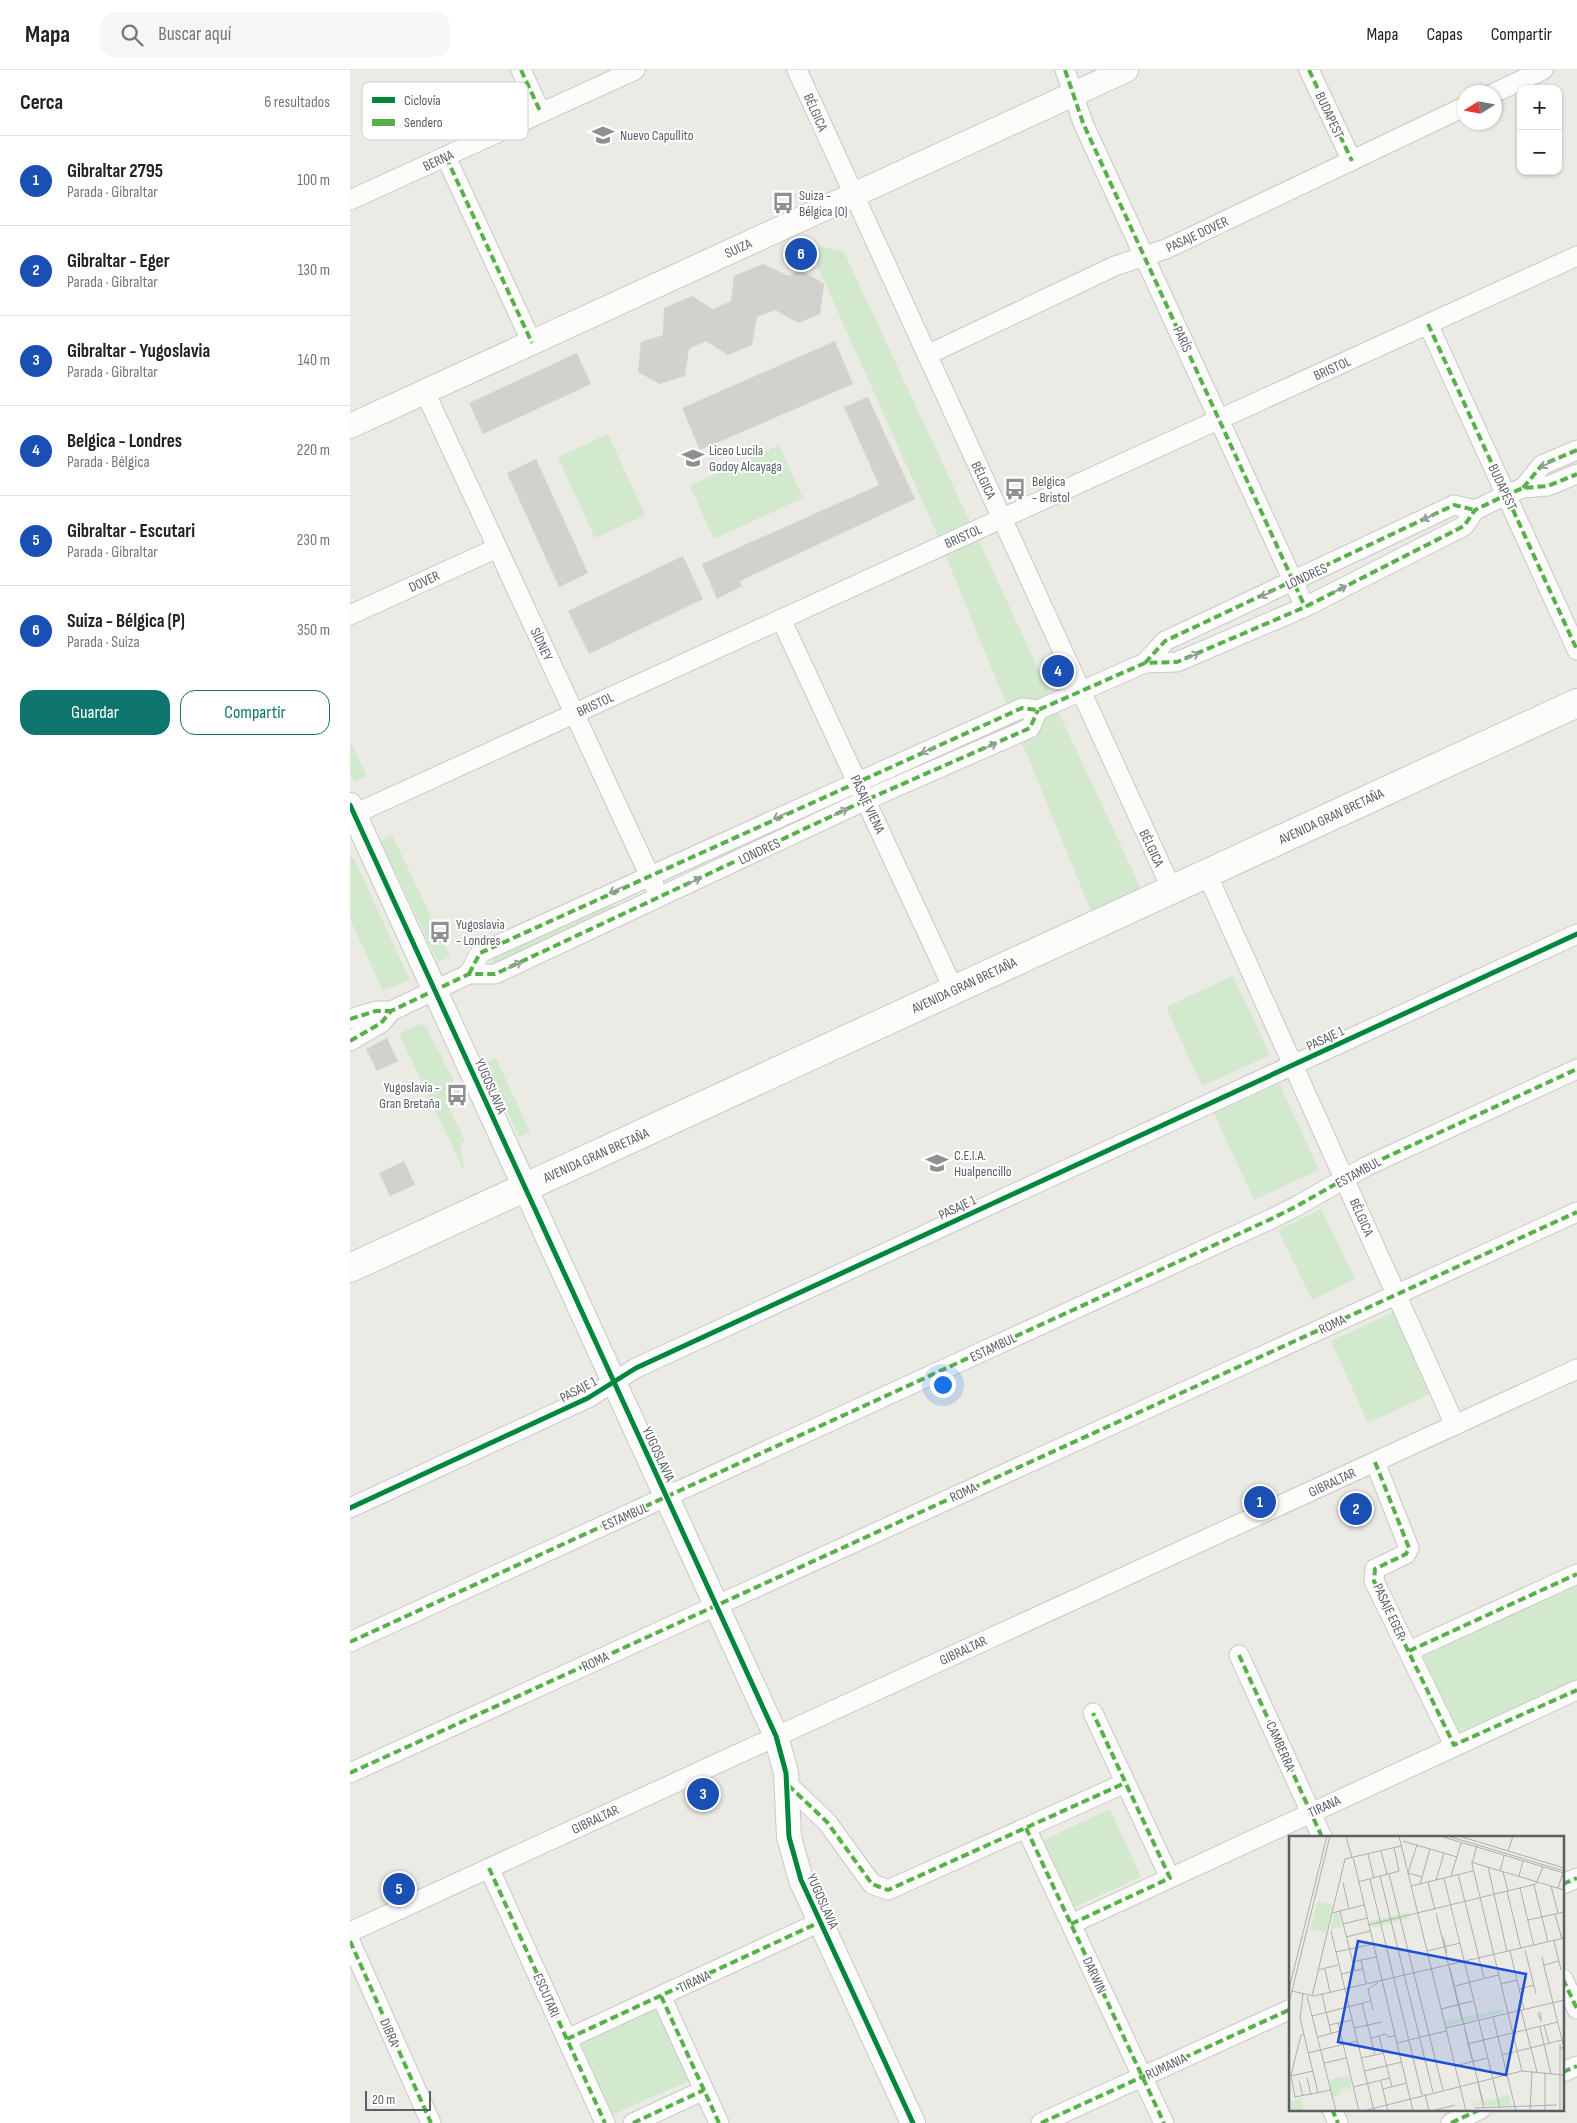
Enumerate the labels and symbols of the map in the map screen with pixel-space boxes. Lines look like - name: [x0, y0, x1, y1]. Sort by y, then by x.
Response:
- legend: [362, 82, 528, 140]
- north arrow: [1457, 85, 1502, 130]
- street label: BUDAPEST: [1311, 89, 1348, 141]
- street label: BÉLGICA: [800, 91, 832, 135]
- text: Ciclovía: [404, 92, 441, 109]
- text: Sendero: [404, 114, 443, 131]
- school or university icon: Nuevo Capullito: [590, 122, 616, 148]
- place label: Nuevo Capullito: [620, 127, 694, 144]
- street label: BERNA: [420, 146, 457, 175]
- place label: Suiza - Bélgica (O): [799, 187, 848, 220]
- bus stop icon: Suiza - Bélgica (O): [770, 190, 796, 216]
- street label: PASAJE DOVER: [1163, 212, 1232, 256]
- street label: SUIZA: [722, 235, 755, 262]
- pin: 6: [785, 235, 817, 273]
- street label: PARÍS: [1169, 323, 1196, 355]
- street label: BRISTOL: [1311, 353, 1353, 384]
- place label: Liceo Lucila Godoy Alcayaga: [709, 442, 782, 475]
- school or university icon: Liceo Lucila Godoy Alcayaga: [680, 445, 706, 471]
- street label: BÉLGICA: [967, 459, 1000, 503]
- one-way arrow: [1540, 460, 1554, 470]
- street label: BUDAPEST: [1484, 461, 1521, 513]
- place label: Belgica - Bristol: [1032, 473, 1070, 506]
- bus stop icon: Belgica - Bristol: [1002, 476, 1028, 502]
- one-way arrow: [1422, 512, 1437, 522]
- street label: BRISTOL: [942, 521, 984, 552]
- street label: LONDRES: [1283, 559, 1330, 593]
- street label: DOVER: [406, 567, 443, 596]
- one-way arrow: [1332, 584, 1347, 593]
- one-way arrow: [1260, 590, 1275, 600]
- street label: SÍDNEY: [527, 625, 557, 664]
- one-way arrow: [1184, 651, 1199, 661]
- pin: 4: [1042, 652, 1074, 690]
- street label: BRISTOL: [574, 689, 616, 720]
- one-way arrow: [982, 740, 997, 750]
- one-way arrow: [921, 745, 936, 755]
- street label: PASAJE VIENA: [847, 772, 889, 837]
- street label: AVENIDA GRAN BRETAÑA: [1275, 784, 1387, 849]
- one-way arrow: [833, 807, 848, 816]
- one-way arrow: [773, 812, 788, 822]
- street label: BÉLGICA: [1135, 827, 1168, 871]
- street label: LONDRES: [736, 834, 783, 868]
- one-way arrow: [686, 876, 701, 885]
- one-way arrow: [609, 886, 624, 896]
- place label: Yugoslavia - Londres: [456, 916, 505, 949]
- bus stop icon: Yugoslavia - Londres: [427, 919, 453, 945]
- street label: AVENIDA GRAN BRETAÑA: [908, 953, 1020, 1018]
- one-way arrow: [507, 959, 522, 969]
- street label: PASAJE 1: [1304, 1022, 1347, 1055]
- street label: YUGOSLAVIA: [471, 1056, 511, 1117]
- place label: Yugoslavia - Gran Bretaña: [379, 1079, 440, 1112]
- bus stop icon: Yugoslavia - Gran Bretaña: [444, 1082, 470, 1108]
- street label: AVENIDA GRAN BRETAÑA: [540, 1124, 653, 1187]
- place label: C.E.I.A. Hualpencillo: [954, 1147, 1012, 1180]
- school or university icon: C.E.I.A. Hualpencillo: [924, 1150, 950, 1176]
- street label: ESTAMBUL: [1333, 1153, 1384, 1192]
- street label: PASAJE 1: [936, 1191, 979, 1224]
- street label: BÉLGICA: [1346, 1196, 1378, 1240]
- street label: ROMA: [1316, 1310, 1349, 1338]
- street label: ESTAMBUL: [967, 1329, 1019, 1366]
- your location: [930, 1372, 956, 1398]
- street label: PASAJE 1: [557, 1373, 600, 1406]
- street label: YUGOSLAVIA: [638, 1424, 679, 1485]
- street label: GIBRALTAR: [1306, 1464, 1359, 1501]
- street label: ROMA: [947, 1478, 980, 1506]
- pin: 1: [1244, 1483, 1276, 1521]
- pin: 2: [1340, 1490, 1372, 1528]
- street label: ESTAMBUL: [599, 1499, 651, 1534]
- street label: PASAJE EGER: [1369, 1581, 1410, 1642]
- street label: GIBRALTAR: [937, 1632, 990, 1669]
- street label: ROMA: [579, 1647, 612, 1675]
- street label: CAMBERRA: [1262, 1719, 1299, 1774]
- pin: 3: [687, 1775, 719, 1813]
- street label: TIRANA: [1305, 1791, 1344, 1821]
- street label: GIBRALTAR: [569, 1801, 622, 1838]
- inset map: [1289, 1836, 1564, 2110]
- pin: 5: [383, 1870, 415, 1908]
- street label: YUGOSLAVIA: [803, 1871, 843, 1932]
- street label: DARWIN: [1079, 1954, 1110, 1996]
- street label: TIRANA: [675, 1966, 714, 1996]
- street label: ESCUTARI: [529, 1971, 564, 2020]
- street label: DIBRA: [376, 2016, 403, 2050]
- street label: RUMANIA: [1143, 2049, 1190, 2083]
- scale bar: [365, 2088, 431, 2111]

